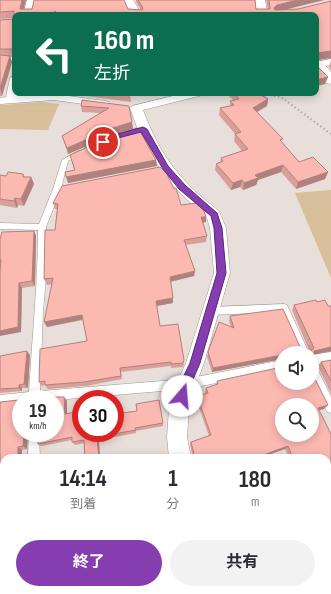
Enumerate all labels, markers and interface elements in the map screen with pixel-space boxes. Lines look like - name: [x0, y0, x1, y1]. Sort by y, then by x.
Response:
- text: 160 m: [94, 24, 154, 57]
- icon: left: [28, 28, 80, 80]
- text: 左折: [94, 63, 130, 84]
- pin: [86, 125, 120, 159]
- icon: arrive: [92, 131, 114, 153]
- map controls: [275, 346, 319, 442]
- button: sound: [275, 346, 319, 390]
- position arrow: [161, 375, 203, 417]
- speed limit sign: 30: [72, 390, 124, 442]
- button: search: [275, 398, 319, 442]
- text: 19: [29, 399, 47, 423]
- text: km/h: [29, 420, 47, 432]
- text: 14:14: [60, 464, 107, 493]
- text: 1: [168, 464, 178, 493]
- text: 180: [239, 465, 271, 494]
- text: m: [251, 494, 259, 510]
- text: 到着: [70, 496, 96, 512]
- text: 分: [166, 496, 179, 512]
- button: 終了: [16, 540, 162, 586]
- button: 共有: [170, 540, 315, 586]

